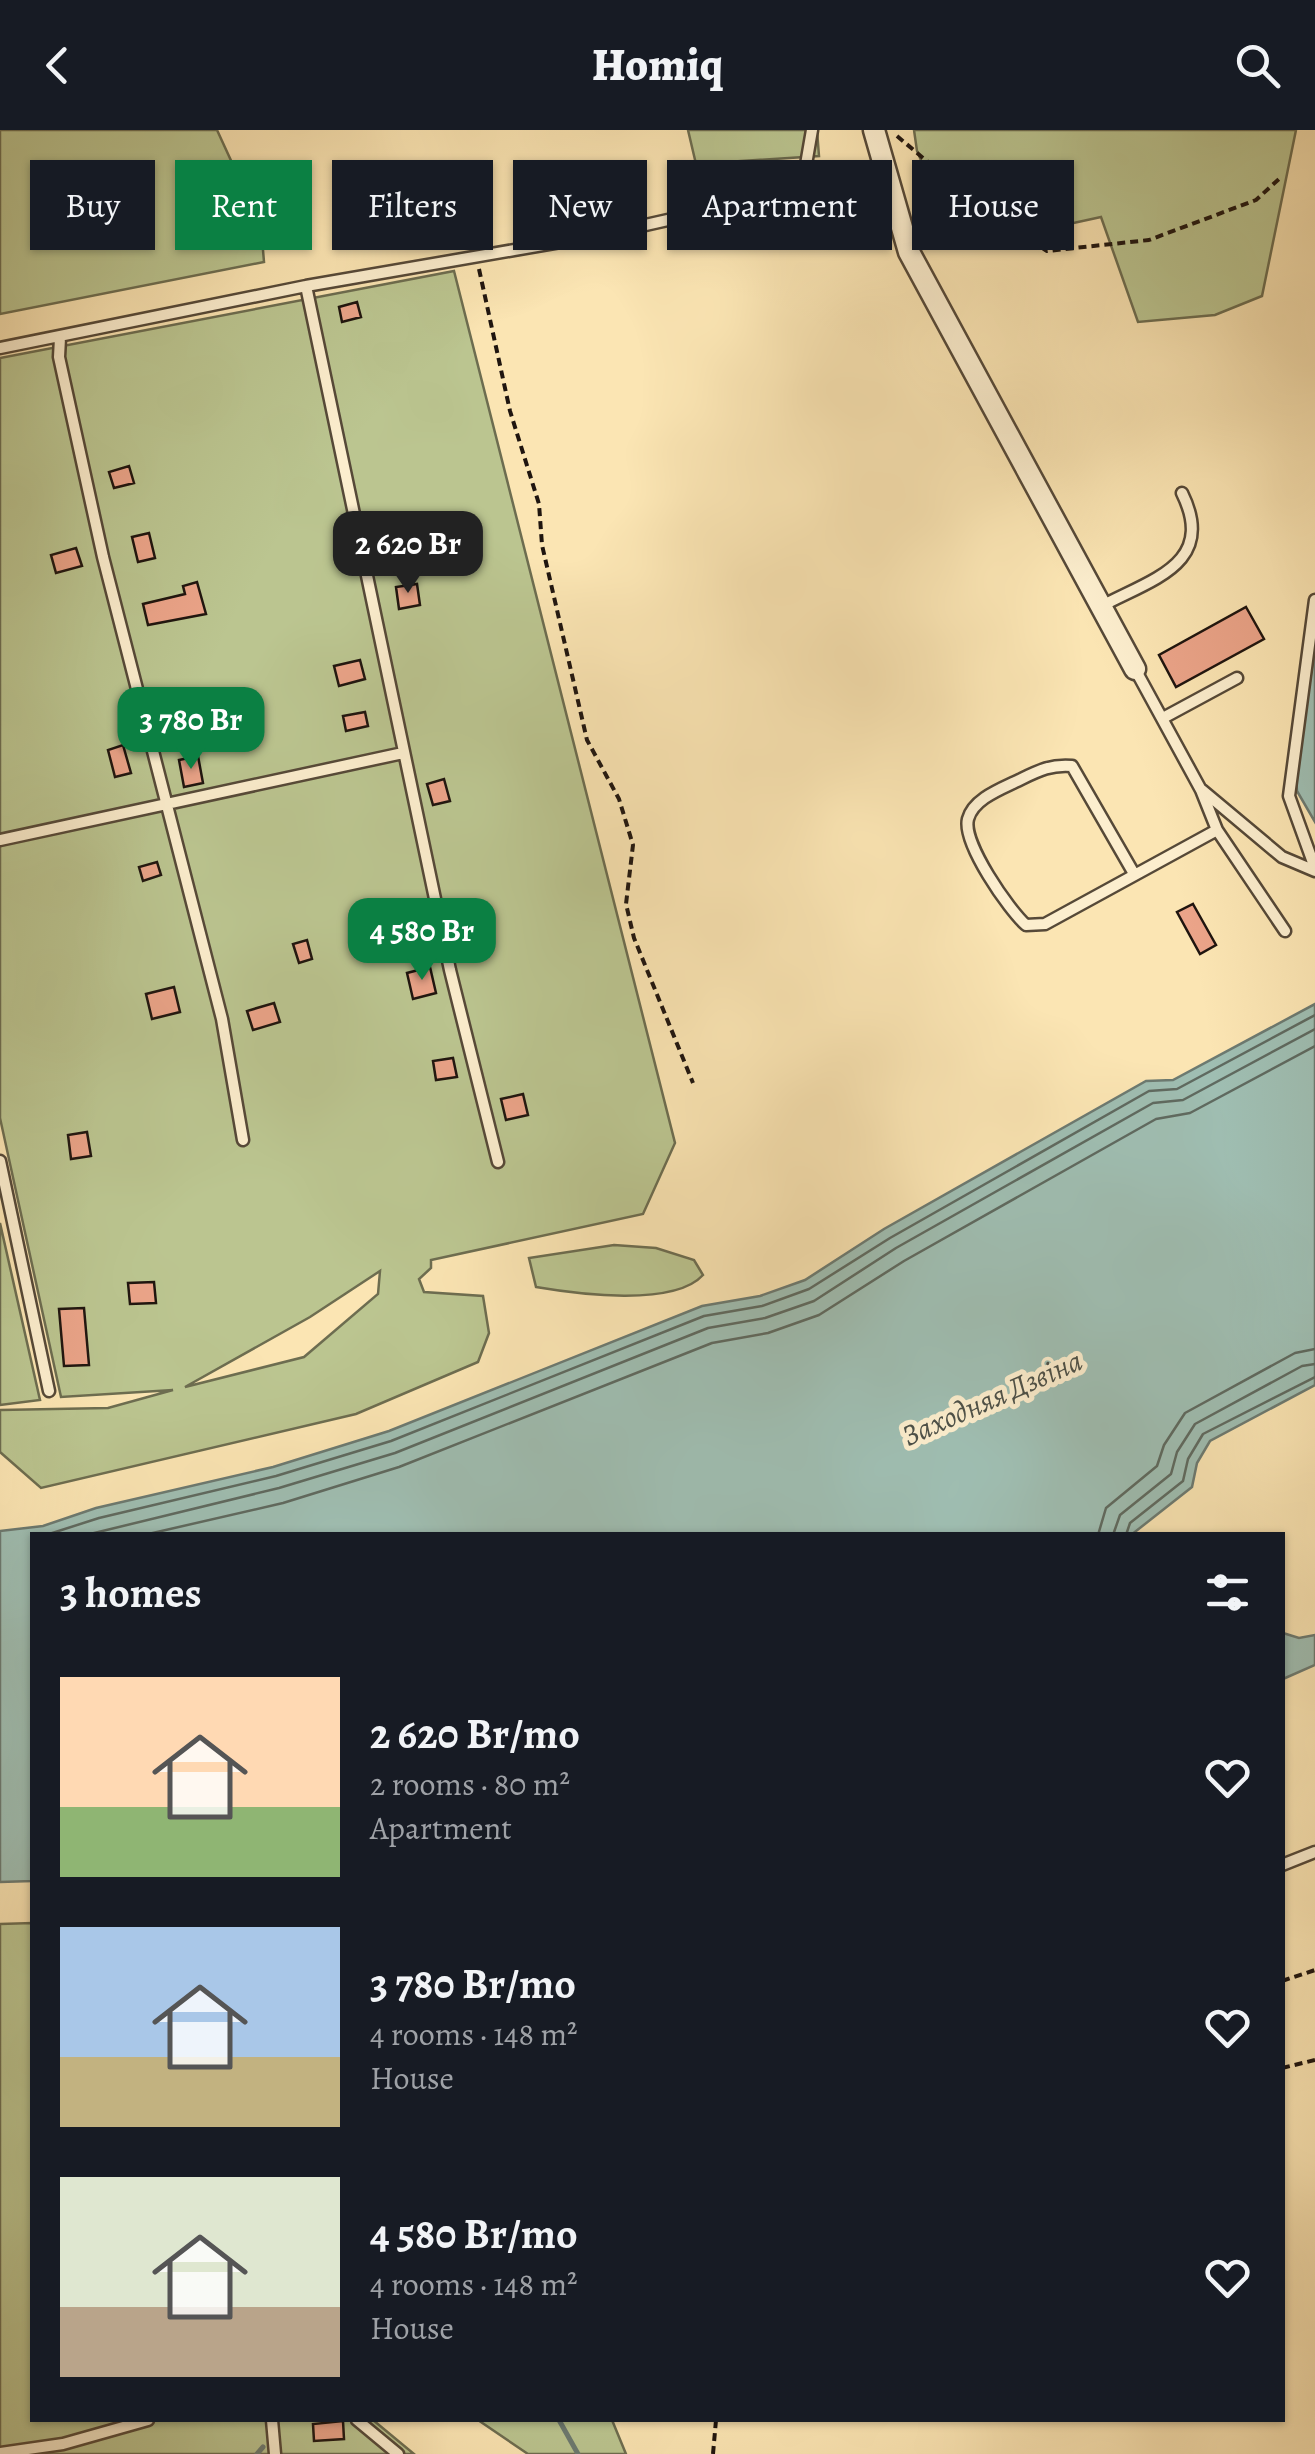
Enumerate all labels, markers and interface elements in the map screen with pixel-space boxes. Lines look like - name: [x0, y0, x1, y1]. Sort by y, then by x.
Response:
- text: Homiq: [592, 34, 723, 96]
- icon: back: [30, 38, 85, 93]
- icon: search: [1230, 38, 1285, 93]
- chip: Buy: [30, 160, 155, 250]
- chip: Rent: [175, 160, 312, 250]
- chip: Filters: [332, 160, 493, 250]
- chip: New: [513, 160, 647, 250]
- chip: Apartment: [667, 160, 892, 250]
- chip: House: [912, 160, 1074, 250]
- pin: 2 620 Br: [305, 511, 511, 596]
- text: 2 620 Br: [355, 521, 461, 565]
- pin: 3 780 Br: [88, 687, 294, 772]
- text: 3 780 Br: [139, 697, 243, 741]
- pin: 4 580 Br: [319, 898, 525, 983]
- text: 4 580 Br: [370, 908, 474, 952]
- water label: Заходняя Дзвіна: [895, 1340, 1089, 1456]
- text: 3 homes: [60, 1564, 202, 1621]
- icon: filters: [1200, 1565, 1255, 1620]
- text: 2 620 Br/mo: [370, 1705, 580, 1762]
- icon: home: [140, 1717, 260, 1837]
- icon: heart: [1200, 1750, 1255, 1805]
- text: 2 rooms · 80 m²: [370, 1762, 570, 1806]
- text: Apartment: [370, 1806, 512, 1850]
- text: 3 780 Br/mo: [370, 1955, 576, 2012]
- icon: home: [140, 1967, 260, 2087]
- icon: heart: [1200, 2000, 1255, 2055]
- text: 4 rooms · 148 m²: [370, 2012, 578, 2056]
- text: House: [370, 2056, 454, 2100]
- text: 4 580 Br/mo: [370, 2205, 578, 2262]
- icon: home: [140, 2217, 260, 2337]
- icon: heart: [1200, 2250, 1255, 2305]
- text: 4 rooms · 148 m²: [370, 2262, 578, 2306]
- text: House: [370, 2306, 454, 2350]

